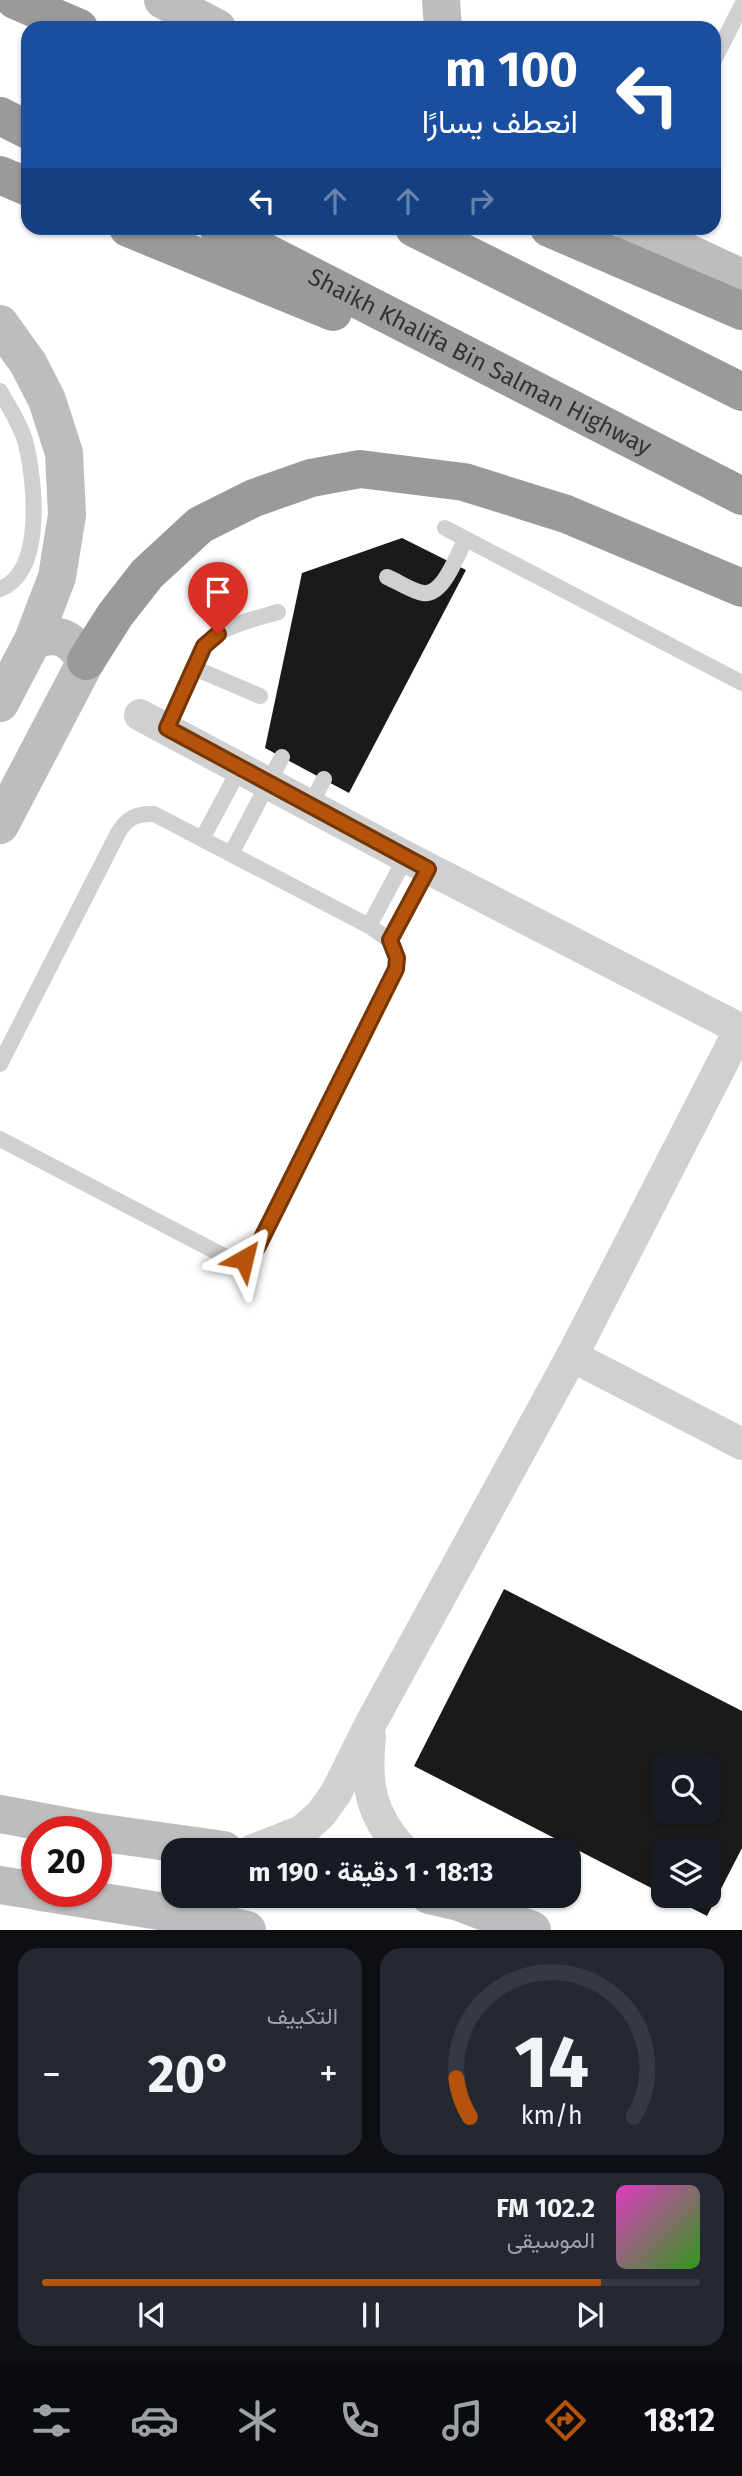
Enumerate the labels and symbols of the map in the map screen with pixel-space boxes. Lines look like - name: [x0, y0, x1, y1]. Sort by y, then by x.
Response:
- street label: Shaikh Khalifa Bin Salman Highway: [304, 263, 656, 461]
- pin: [188, 562, 248, 634]
- position arrow: [207, 1222, 281, 1296]
- speed limit sign: 20: [21, 1816, 112, 1907]

